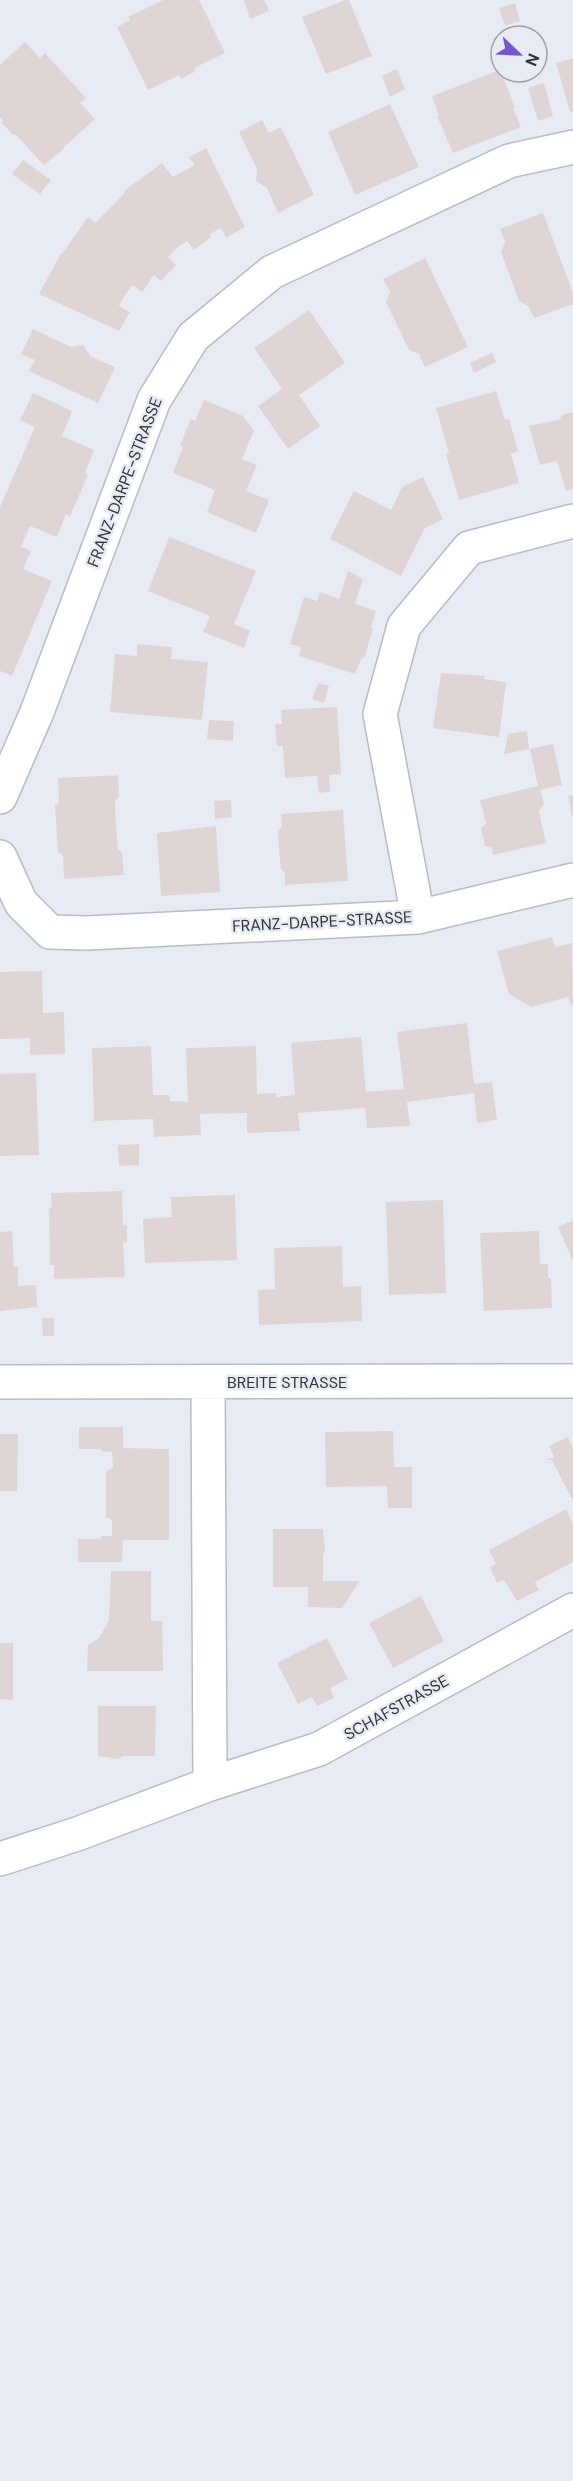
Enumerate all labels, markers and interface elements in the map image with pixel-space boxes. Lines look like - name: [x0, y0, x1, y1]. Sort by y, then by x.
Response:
- north arrow: [489, 24, 549, 84]
- text: N: [520, 50, 544, 69]
- street label: FRANZ-DARPE-STRASSE: [82, 394, 167, 570]
- street label: FRANZ-DARPE-STRASSE: [232, 906, 412, 937]
- street label: BREITE STRASSE: [227, 1372, 347, 1393]
- street label: SCHAFSTRASSE: [340, 1670, 452, 1745]

